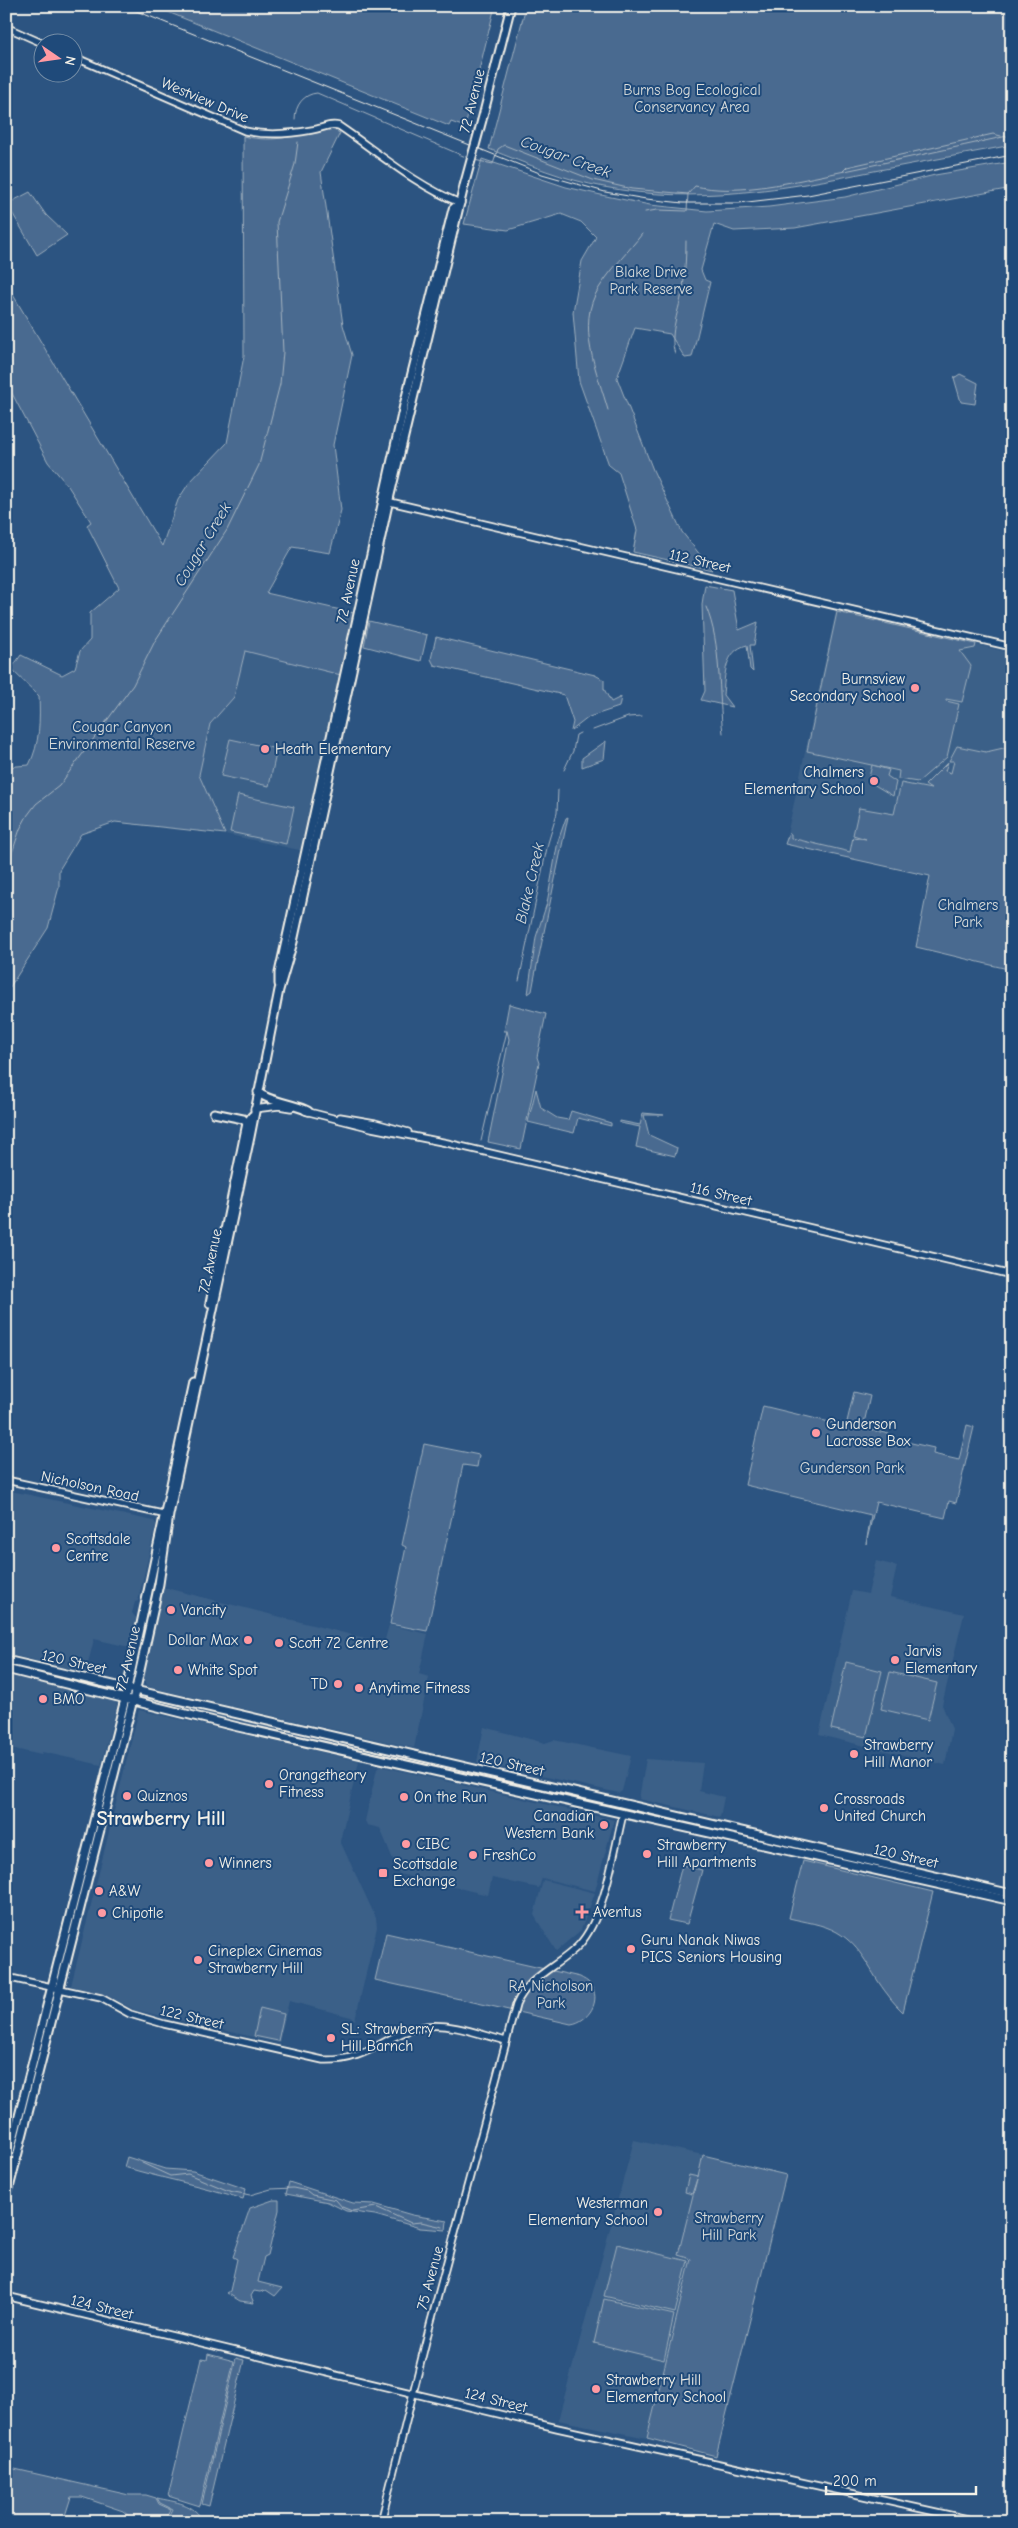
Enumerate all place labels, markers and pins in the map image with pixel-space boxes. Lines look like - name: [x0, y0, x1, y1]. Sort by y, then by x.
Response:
- place label: Burnsview Secondary School: [790, 670, 905, 705]
- marker: Burnsview Secondary School: [909, 682, 921, 694]
- place label: Heath Elementary: [275, 740, 391, 758]
- marker: Heath Elementary: [259, 743, 271, 755]
- place label: Chalmers Elementary School: [744, 763, 864, 798]
- marker: Chalmers Elementary School: [868, 775, 880, 787]
- place label: Gunderson Lacrosse Box: [826, 1415, 912, 1450]
- marker: Gunderson Lacrosse Box: [810, 1427, 822, 1439]
- place label: Scottsdale Centre: [66, 1530, 131, 1565]
- marker: Scottsdale Centre: [50, 1542, 62, 1554]
- place label: Vancity: [181, 1601, 226, 1619]
- marker: Vancity: [165, 1604, 177, 1616]
- place label: Dollar Max: [168, 1631, 239, 1649]
- marker: Dollar Max: [242, 1634, 254, 1646]
- place label: Scott 72 Centre: [289, 1634, 389, 1652]
- marker: Scott 72 Centre: [273, 1637, 285, 1649]
- place label: Jarvis Elementary: [905, 1642, 978, 1677]
- marker: Jarvis Elementary: [889, 1654, 901, 1666]
- place label: White Spot: [188, 1661, 258, 1679]
- marker: White Spot: [172, 1664, 184, 1676]
- place label: TD: [311, 1675, 328, 1693]
- marker: TD: [332, 1678, 344, 1690]
- place label: Anytime Fitness: [369, 1679, 470, 1697]
- marker: Anytime Fitness: [353, 1682, 365, 1694]
- place label: BMO: [53, 1690, 84, 1708]
- marker: BMO: [37, 1693, 49, 1705]
- place label: Strawberry Hill Manor: [864, 1736, 933, 1771]
- marker: Strawberry Hill Manor: [848, 1748, 860, 1760]
- place label: Orangetheory Fitness: [279, 1766, 367, 1801]
- marker: Orangetheory Fitness: [263, 1778, 275, 1790]
- place label: Quiznos: [137, 1787, 188, 1805]
- place label: On the Run: [414, 1788, 487, 1806]
- marker: Quiznos: [121, 1790, 133, 1802]
- place label: Crossroads United Church: [834, 1790, 926, 1825]
- marker: On the Run: [398, 1791, 410, 1803]
- marker: Crossroads United Church: [818, 1802, 830, 1814]
- place label: Canadian Western Bank: [505, 1807, 595, 1842]
- marker: Canadian Western Bank: [598, 1819, 610, 1831]
- place label: CIBC: [416, 1835, 450, 1853]
- place label: Strawberry Hill Apartments: [657, 1836, 756, 1871]
- marker: CIBC: [400, 1838, 412, 1850]
- place label: FreshCo: [483, 1846, 536, 1864]
- marker: Strawberry Hill Apartments: [641, 1848, 653, 1860]
- marker: FreshCo: [467, 1849, 479, 1861]
- place label: Winners: [219, 1854, 272, 1872]
- place label: Scottsdale Exchange: [393, 1855, 458, 1890]
- marker: Winners: [203, 1857, 215, 1869]
- marker: Scottsdale Exchange: [377, 1867, 389, 1879]
- place label: A&W: [109, 1882, 140, 1900]
- marker: A&W: [93, 1885, 105, 1897]
- place label: Aventus: [593, 1903, 642, 1921]
- place label: Chipotle: [112, 1904, 164, 1922]
- marker: Aventus: [575, 1905, 589, 1919]
- marker: Chipotle: [96, 1907, 108, 1919]
- place label: Guru Nanak Niwas PICS Seniors Housing: [641, 1931, 782, 1966]
- place label: Cineplex Cinemas Strawberry Hill: [208, 1942, 322, 1977]
- marker: Guru Nanak Niwas PICS Seniors Housing: [625, 1943, 637, 1955]
- marker: Cineplex Cinemas Strawberry Hill: [192, 1954, 204, 1966]
- place label: SL: Strawberry Hill Barnch: [341, 2020, 434, 2055]
- marker: SL: Strawberry Hill Barnch: [325, 2032, 337, 2044]
- place label: Westerman Elementary School: [528, 2194, 648, 2229]
- marker: Westerman Elementary School: [652, 2206, 664, 2218]
- place label: Strawberry Hill Elementary School: [606, 2371, 726, 2406]
- marker: Strawberry Hill Elementary School: [590, 2383, 602, 2395]

